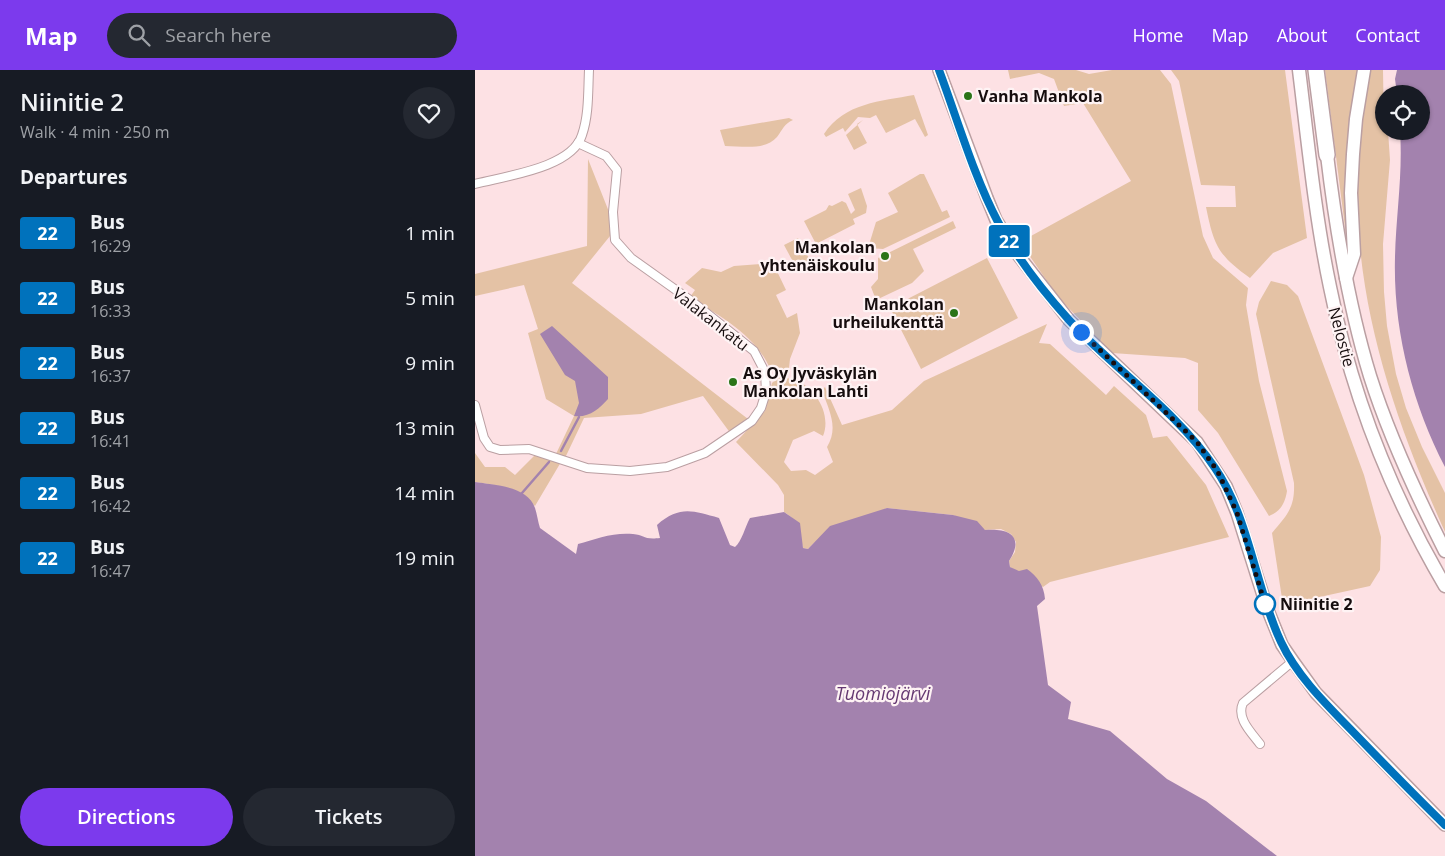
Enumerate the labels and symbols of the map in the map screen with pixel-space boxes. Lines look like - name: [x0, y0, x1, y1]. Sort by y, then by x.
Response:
- place label: Vanha Mankola: [978, 85, 1103, 107]
- marker: Vanha Mankola: [962, 90, 974, 102]
- line badge: 22: [987, 225, 1031, 257]
- place label: Mankolan yhtenäiskoulu: [760, 236, 875, 276]
- marker: Mankolan yhtenäiskoulu: [879, 250, 891, 262]
- street label: Valakankatu: [668, 282, 754, 356]
- place label: Mankolan urheilukenttä: [833, 293, 944, 333]
- street label: Nelostie: [1323, 305, 1361, 369]
- marker: Mankolan urheilukenttä: [948, 307, 960, 319]
- your location: [1069, 320, 1094, 345]
- place label: As Oy Jyväskylän Mankolan Lahti: [743, 362, 877, 402]
- marker: As Oy Jyväskylän Mankolan Lahti: [727, 376, 739, 388]
- marker: Niinitie 2: [1254, 593, 1276, 615]
- place label: Niinitie 2: [1280, 593, 1353, 615]
- water label: Tuomiojärvi: [836, 681, 931, 705]

